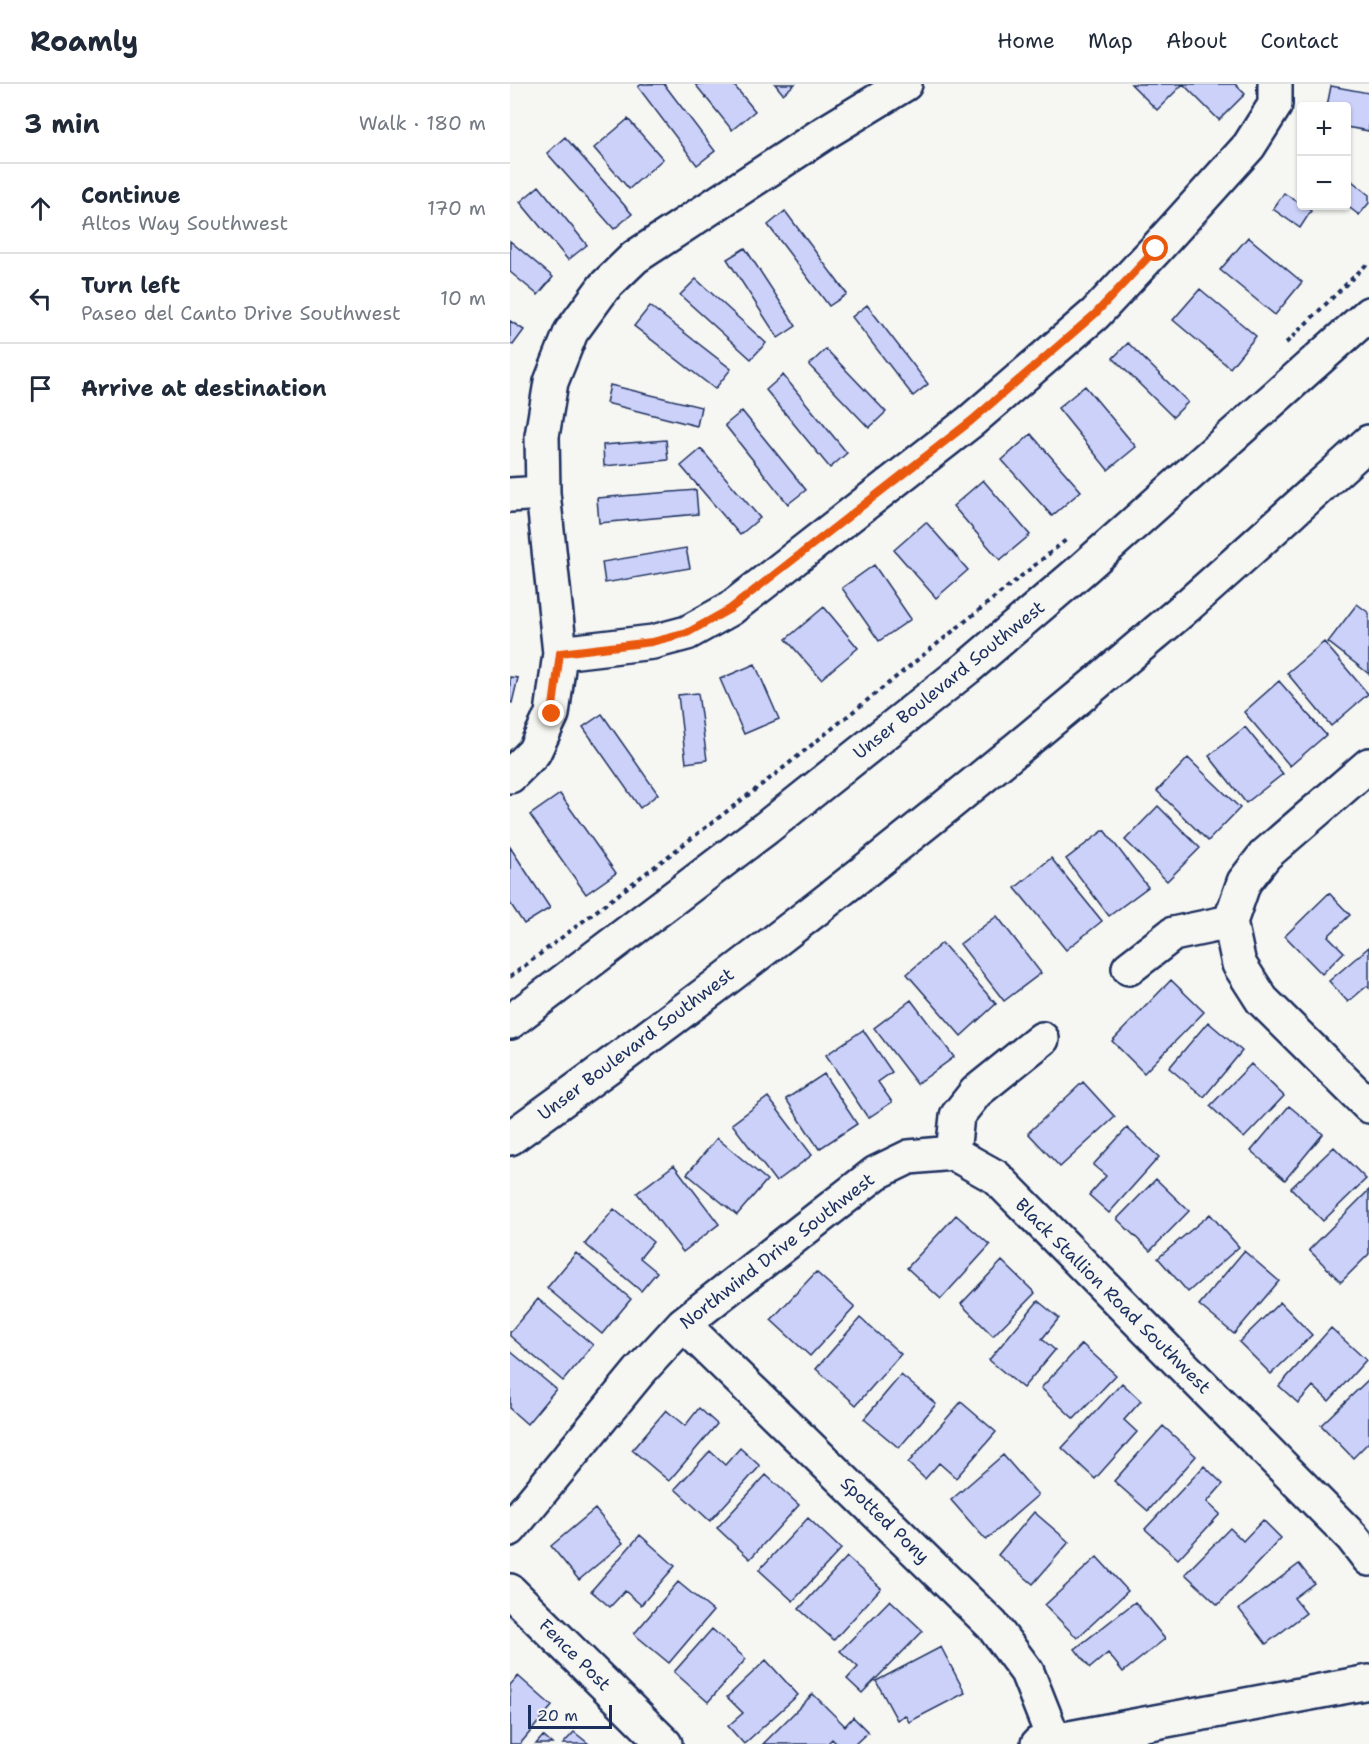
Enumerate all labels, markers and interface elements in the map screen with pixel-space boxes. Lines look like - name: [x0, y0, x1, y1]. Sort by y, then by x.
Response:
- text: Roamly: [30, 22, 138, 60]
- text: Home: [997, 27, 1055, 55]
- text: Map: [1088, 27, 1133, 55]
- text: About: [1166, 27, 1227, 55]
- text: Contact: [1260, 27, 1339, 55]
- map controls: [1297, 102, 1351, 210]
- button: +: [1297, 102, 1351, 156]
- text: 3 min: [24, 106, 100, 141]
- text: Walk · 180 m: [359, 110, 486, 136]
- button: −: [1297, 156, 1351, 210]
- text: Continue: [81, 181, 181, 210]
- icon: ahead: [24, 192, 57, 225]
- text: 170 m: [427, 195, 486, 221]
- text: Altos Way Southwest: [81, 210, 288, 236]
- route start: [1142, 235, 1168, 261]
- text: Turn left: [81, 271, 180, 300]
- icon: left: [24, 282, 57, 315]
- text: 10 m: [440, 285, 486, 311]
- text: Paseo del Canto Drive Southwest: [81, 300, 401, 326]
- icon: arrive: [24, 372, 57, 405]
- text: Arrive at destination: [81, 374, 327, 403]
- street label: Unser Boulevard Southwest: [848, 595, 1050, 765]
- route end: [538, 700, 564, 726]
- street label: Unser Boulevard Southwest: [533, 962, 739, 1126]
- street label: Northwind Drive Southwest: [675, 1167, 879, 1335]
- street label: Black Stallion Road Southwest: [1010, 1193, 1216, 1399]
- street label: Spotted Pony: [835, 1471, 935, 1569]
- street label: Fence Post: [534, 1614, 616, 1696]
- scale bar: [528, 1702, 612, 1730]
- text: 20 m: [537, 1705, 578, 1726]

